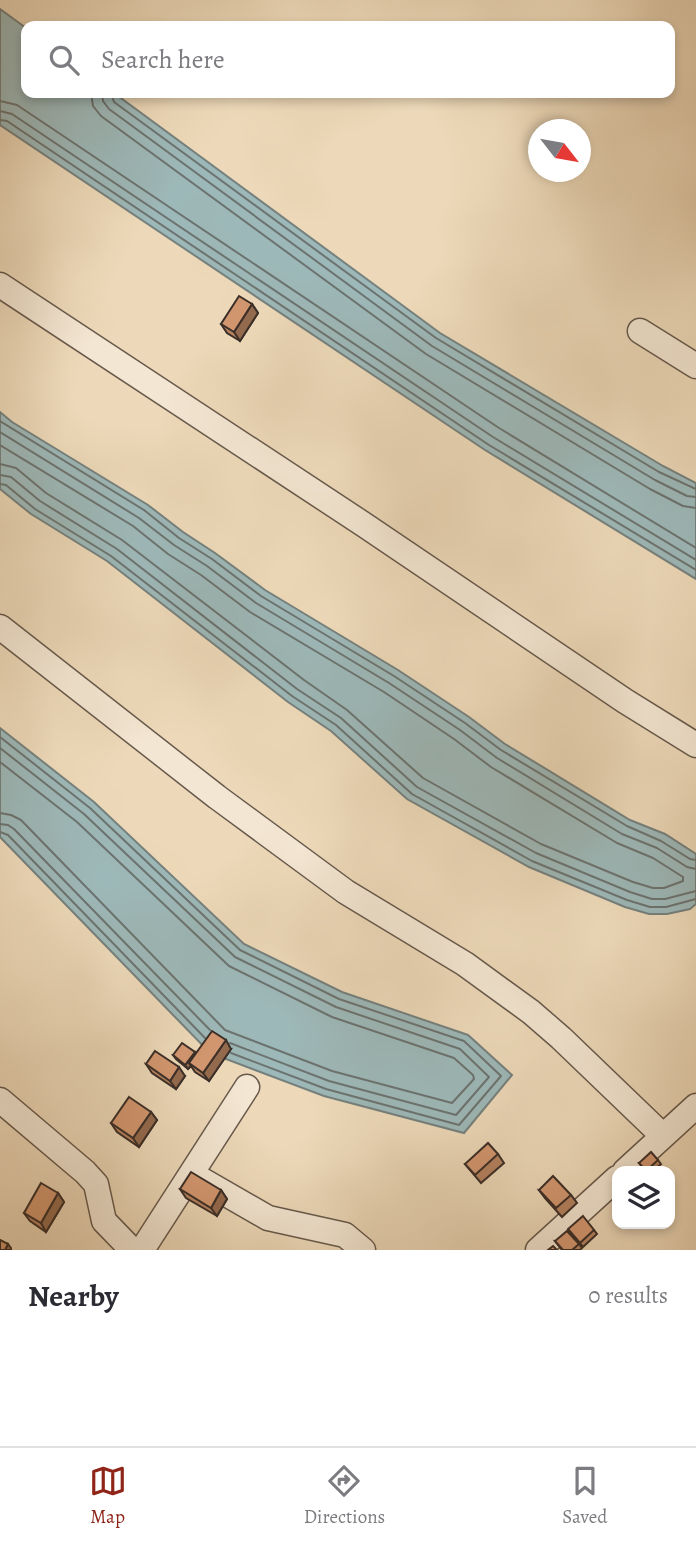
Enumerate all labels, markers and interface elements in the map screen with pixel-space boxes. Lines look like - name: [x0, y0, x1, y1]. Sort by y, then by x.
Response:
- search box: [21, 21, 675, 98]
- icon: search: [45, 41, 83, 79]
- text: Search here: [101, 42, 225, 77]
- north arrow: [528, 119, 591, 182]
- map controls: [612, 1166, 675, 1229]
- button: layers: [612, 1166, 675, 1229]
- text: Nearby: [28, 1276, 119, 1316]
- text: 0 results: [588, 1280, 668, 1311]
- tab: Map: [89, 1462, 127, 1530]
- tab: Directions: [304, 1462, 385, 1530]
- tab: Saved: [562, 1462, 607, 1530]

